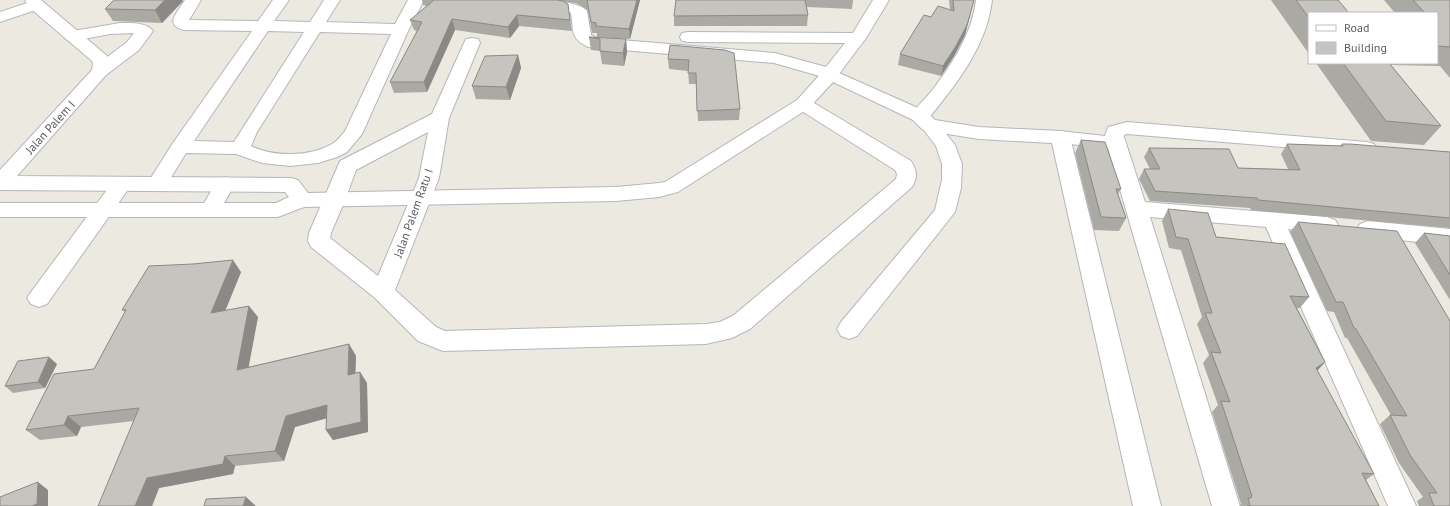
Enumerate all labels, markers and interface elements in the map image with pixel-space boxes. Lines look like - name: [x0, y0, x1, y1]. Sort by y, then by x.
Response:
- legend: [1308, 12, 1438, 64]
- text: Road: [1344, 20, 1369, 35]
- text: Building: [1344, 40, 1387, 55]
- street label: Jalan Palem I: [21, 97, 78, 158]
- street label: Jalan Palem Ratu I: [390, 166, 436, 261]

